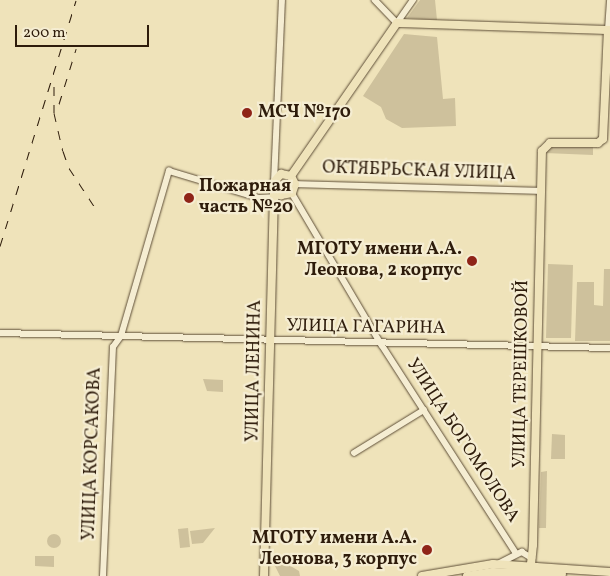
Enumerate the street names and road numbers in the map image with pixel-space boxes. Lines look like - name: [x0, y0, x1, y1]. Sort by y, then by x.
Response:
- street label: ОКТЯБРЬСКАЯ УЛИЦА: [322, 158, 516, 186]
- street label: УЛИЦА ТЕРЕШКОВОЙ: [510, 279, 534, 469]
- street label: УЛИЦА ЛЕНИНА: [243, 300, 267, 442]
- street label: УЛИЦА ГАГАРИНА: [286, 316, 446, 340]
- street label: УЛИЦА БОГОМОЛОВА: [401, 355, 523, 527]
- street label: УЛИЦА КОРСАКОВА: [79, 367, 107, 541]

